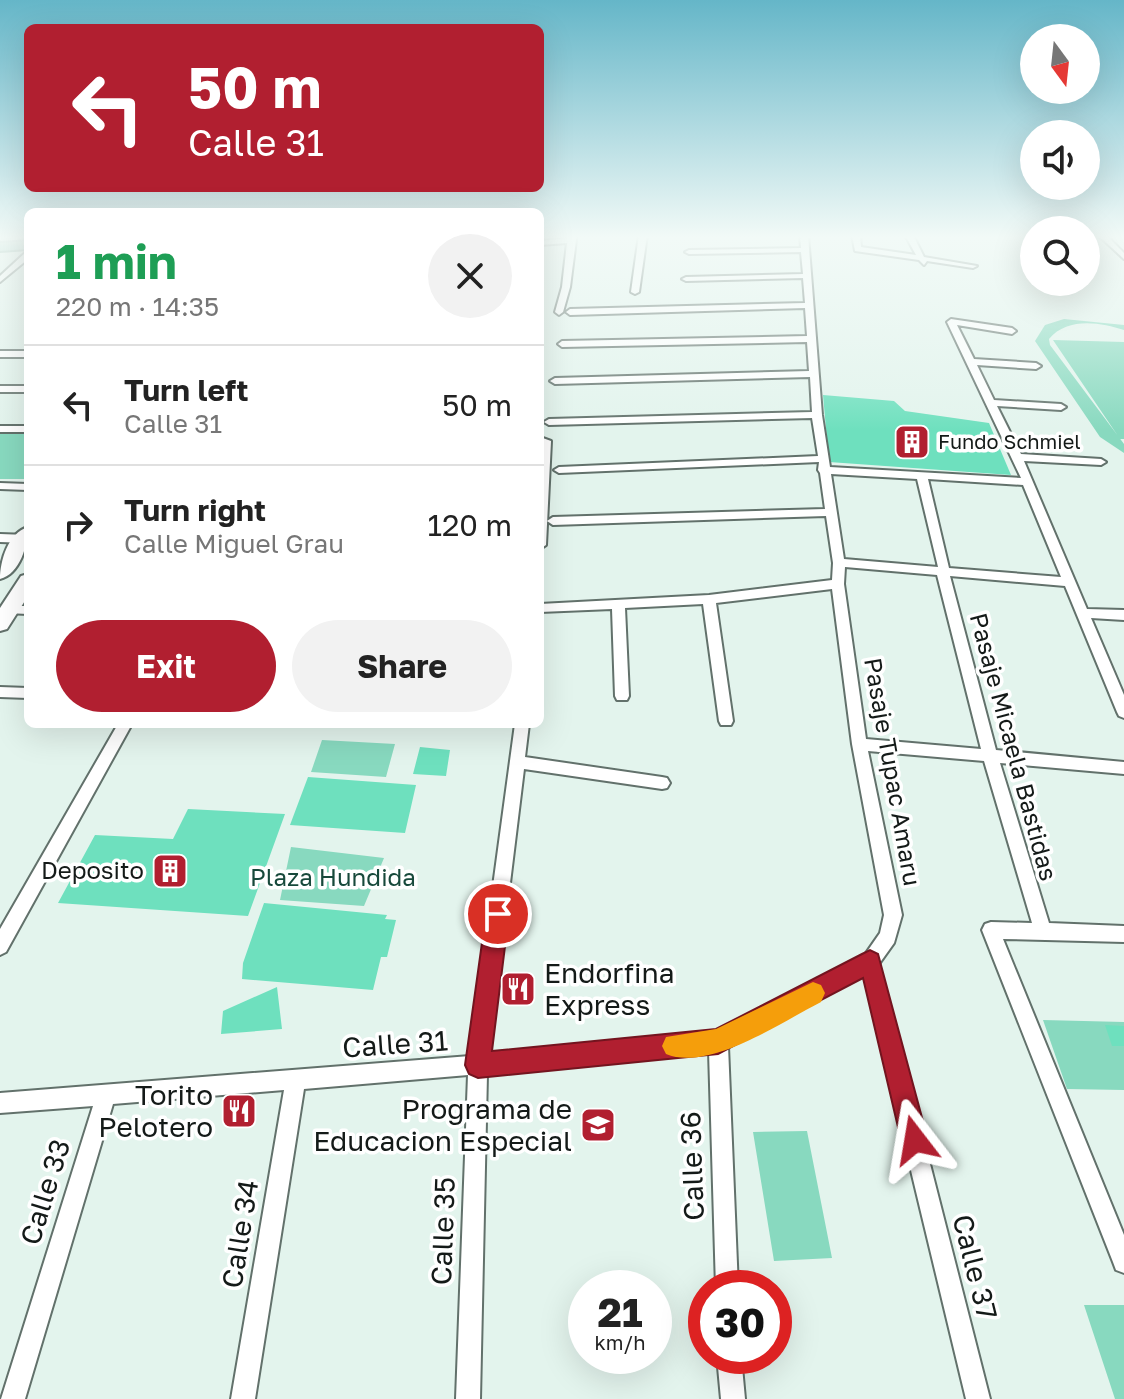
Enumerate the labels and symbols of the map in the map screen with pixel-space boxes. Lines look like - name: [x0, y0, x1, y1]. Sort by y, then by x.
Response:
- north arrow: [1020, 24, 1100, 104]
- building icon: Fundo Schmiel: [893, 423, 931, 461]
- place label: Fundo Schmiel: [938, 429, 1081, 453]
- street label: Pasaje Micaela Bastidas: [965, 610, 1064, 884]
- street label: Pasaje Tupac Amaru: [859, 655, 928, 888]
- building icon: Deposito: [151, 852, 189, 890]
- place label: Deposito: [41, 855, 144, 884]
- park label: Plaza Hundida: [250, 862, 416, 891]
- pin: [464, 880, 532, 948]
- place label: Endorfina Express: [544, 956, 675, 1021]
- restaurant icon: Endorfina Express: [499, 970, 537, 1008]
- street label: Calle 31: [341, 1023, 449, 1064]
- place label: Torito Pelotero: [98, 1078, 213, 1143]
- restaurant icon: Torito Pelotero: [220, 1092, 258, 1130]
- place label: Programa de Educacion Especial: [313, 1092, 572, 1157]
- position arrow: [873, 1098, 957, 1182]
- school or university icon: Programa de Educacion Especial: [579, 1106, 617, 1144]
- street label: Calle 36: [673, 1111, 710, 1221]
- street label: Calle 33: [13, 1135, 76, 1249]
- street label: Calle 35: [424, 1176, 461, 1286]
- street label: Calle 34: [215, 1177, 264, 1290]
- street label: Calle 37: [947, 1211, 1004, 1323]
- speed limit sign: 30: [688, 1270, 792, 1374]

